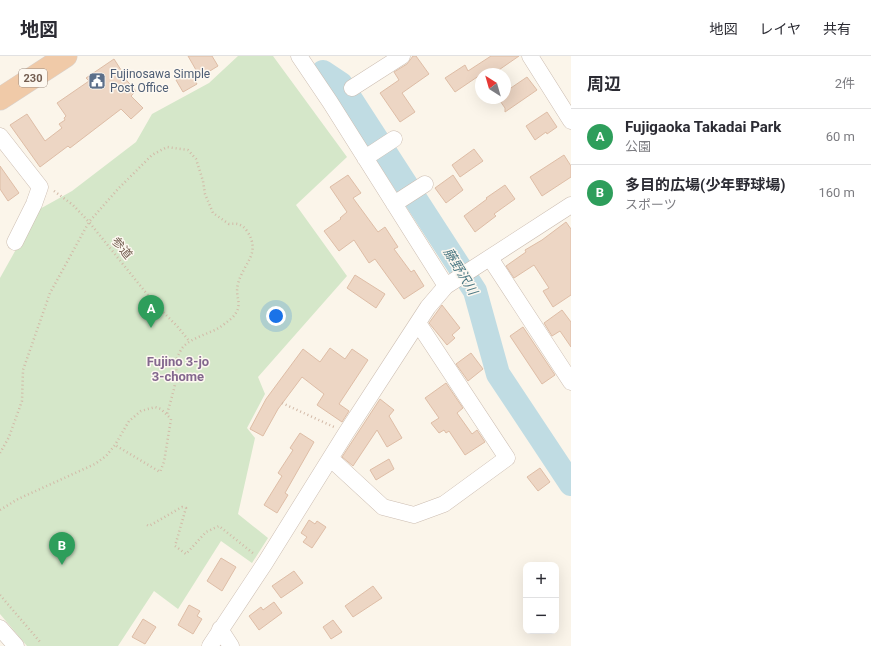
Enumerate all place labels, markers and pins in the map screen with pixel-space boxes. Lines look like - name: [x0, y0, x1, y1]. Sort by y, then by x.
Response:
- place label: Fujinosawa Simple Post Office: [110, 67, 210, 95]
- public building icon: Fujinosawa Simple Post Office: [87, 71, 107, 91]
- pin: A: [138, 295, 164, 328]
- pin: B: [49, 532, 75, 565]

